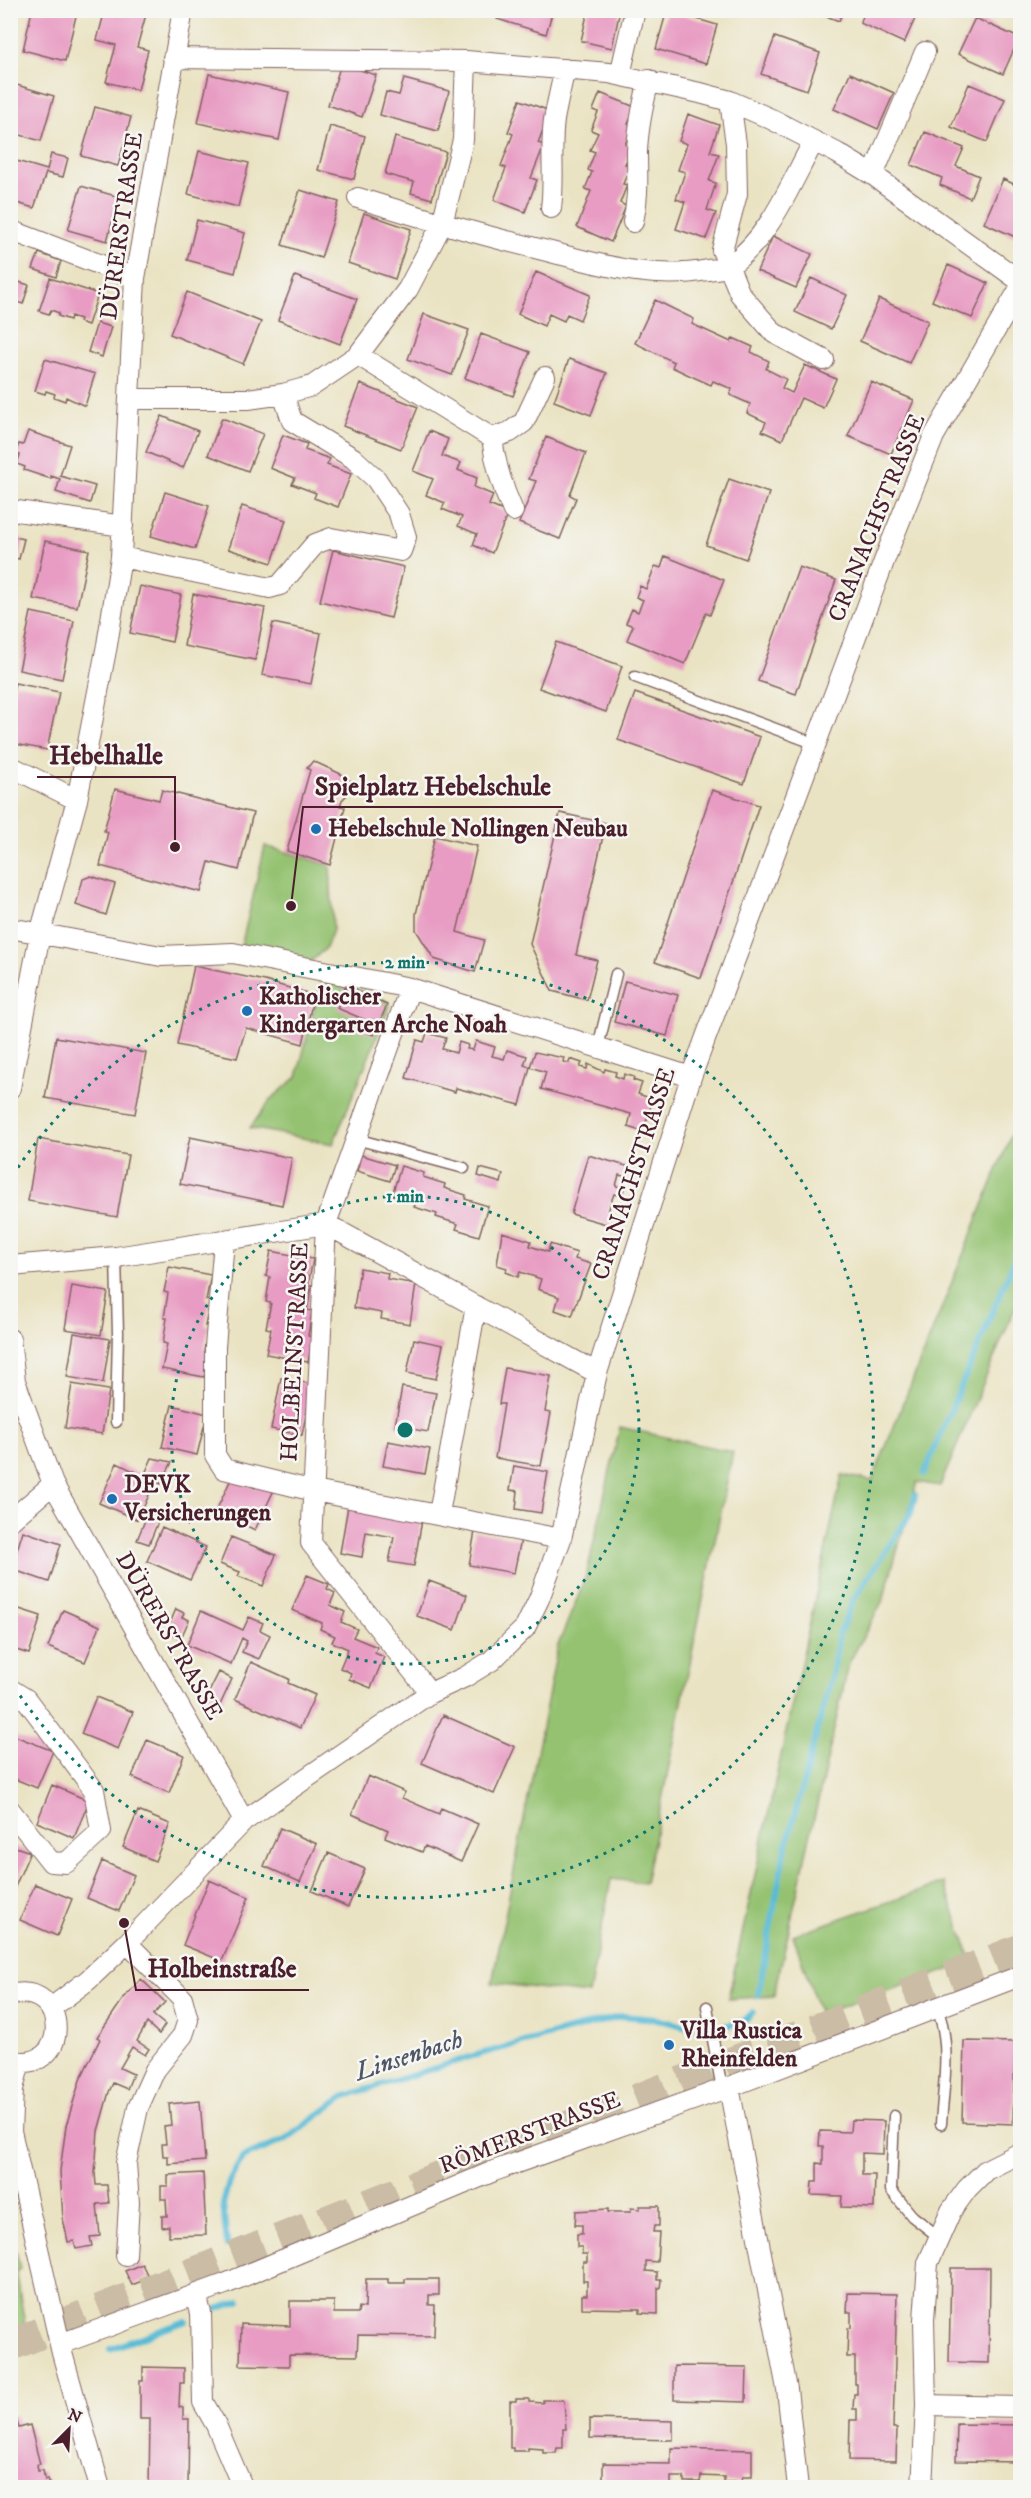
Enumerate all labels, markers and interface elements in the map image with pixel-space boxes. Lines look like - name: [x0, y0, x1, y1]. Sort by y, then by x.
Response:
- street label: DÜRERSTRASSE: [94, 130, 150, 322]
- street label: CRANACHSTRASSE: [822, 410, 932, 626]
- callout: Hebelhalle: [37, 733, 175, 777]
- text: Hebelhalle: [49, 740, 163, 773]
- callout: Spielplatz Hebelschule: [303, 763, 563, 807]
- text: Spielplatz Hebelschule: [315, 771, 551, 804]
- place label: Hebelschule Nollingen Neubau: [328, 814, 628, 844]
- marker: Hebelschule Nollingen Neubau: [309, 822, 323, 836]
- text: 2 min: [385, 952, 426, 974]
- place label: Katholischer Kindergarten Arche Noah: [259, 982, 508, 1040]
- marker: Katholischer Kindergarten Arche Noah: [240, 1004, 254, 1018]
- street label: CRANACHSTRASSE: [585, 1064, 683, 1284]
- text: 1 min: [386, 1186, 425, 1208]
- street label: HOLBEINSTRASSE: [274, 1242, 316, 1462]
- centre of rings: [395, 1420, 415, 1440]
- place label: DEVK Versicherungen: [123, 1470, 271, 1528]
- marker: DEVK Versicherungen: [105, 1492, 119, 1506]
- street label: DÜRERSTRASSE: [109, 1546, 229, 1726]
- callout: Holbeinstraße: [136, 1946, 309, 1990]
- text: Holbeinstraße: [147, 1953, 297, 1986]
- place label: Villa Rustica Rheinfelden: [680, 2016, 803, 2074]
- water label: Linsenbach: [349, 2023, 467, 2090]
- marker: Villa Rustica Rheinfelden: [662, 2038, 676, 2052]
- street label: RÖMERSTRASSE: [435, 2085, 625, 2181]
- north arrow: [39, 2399, 99, 2459]
- text: N: [65, 2404, 85, 2428]

